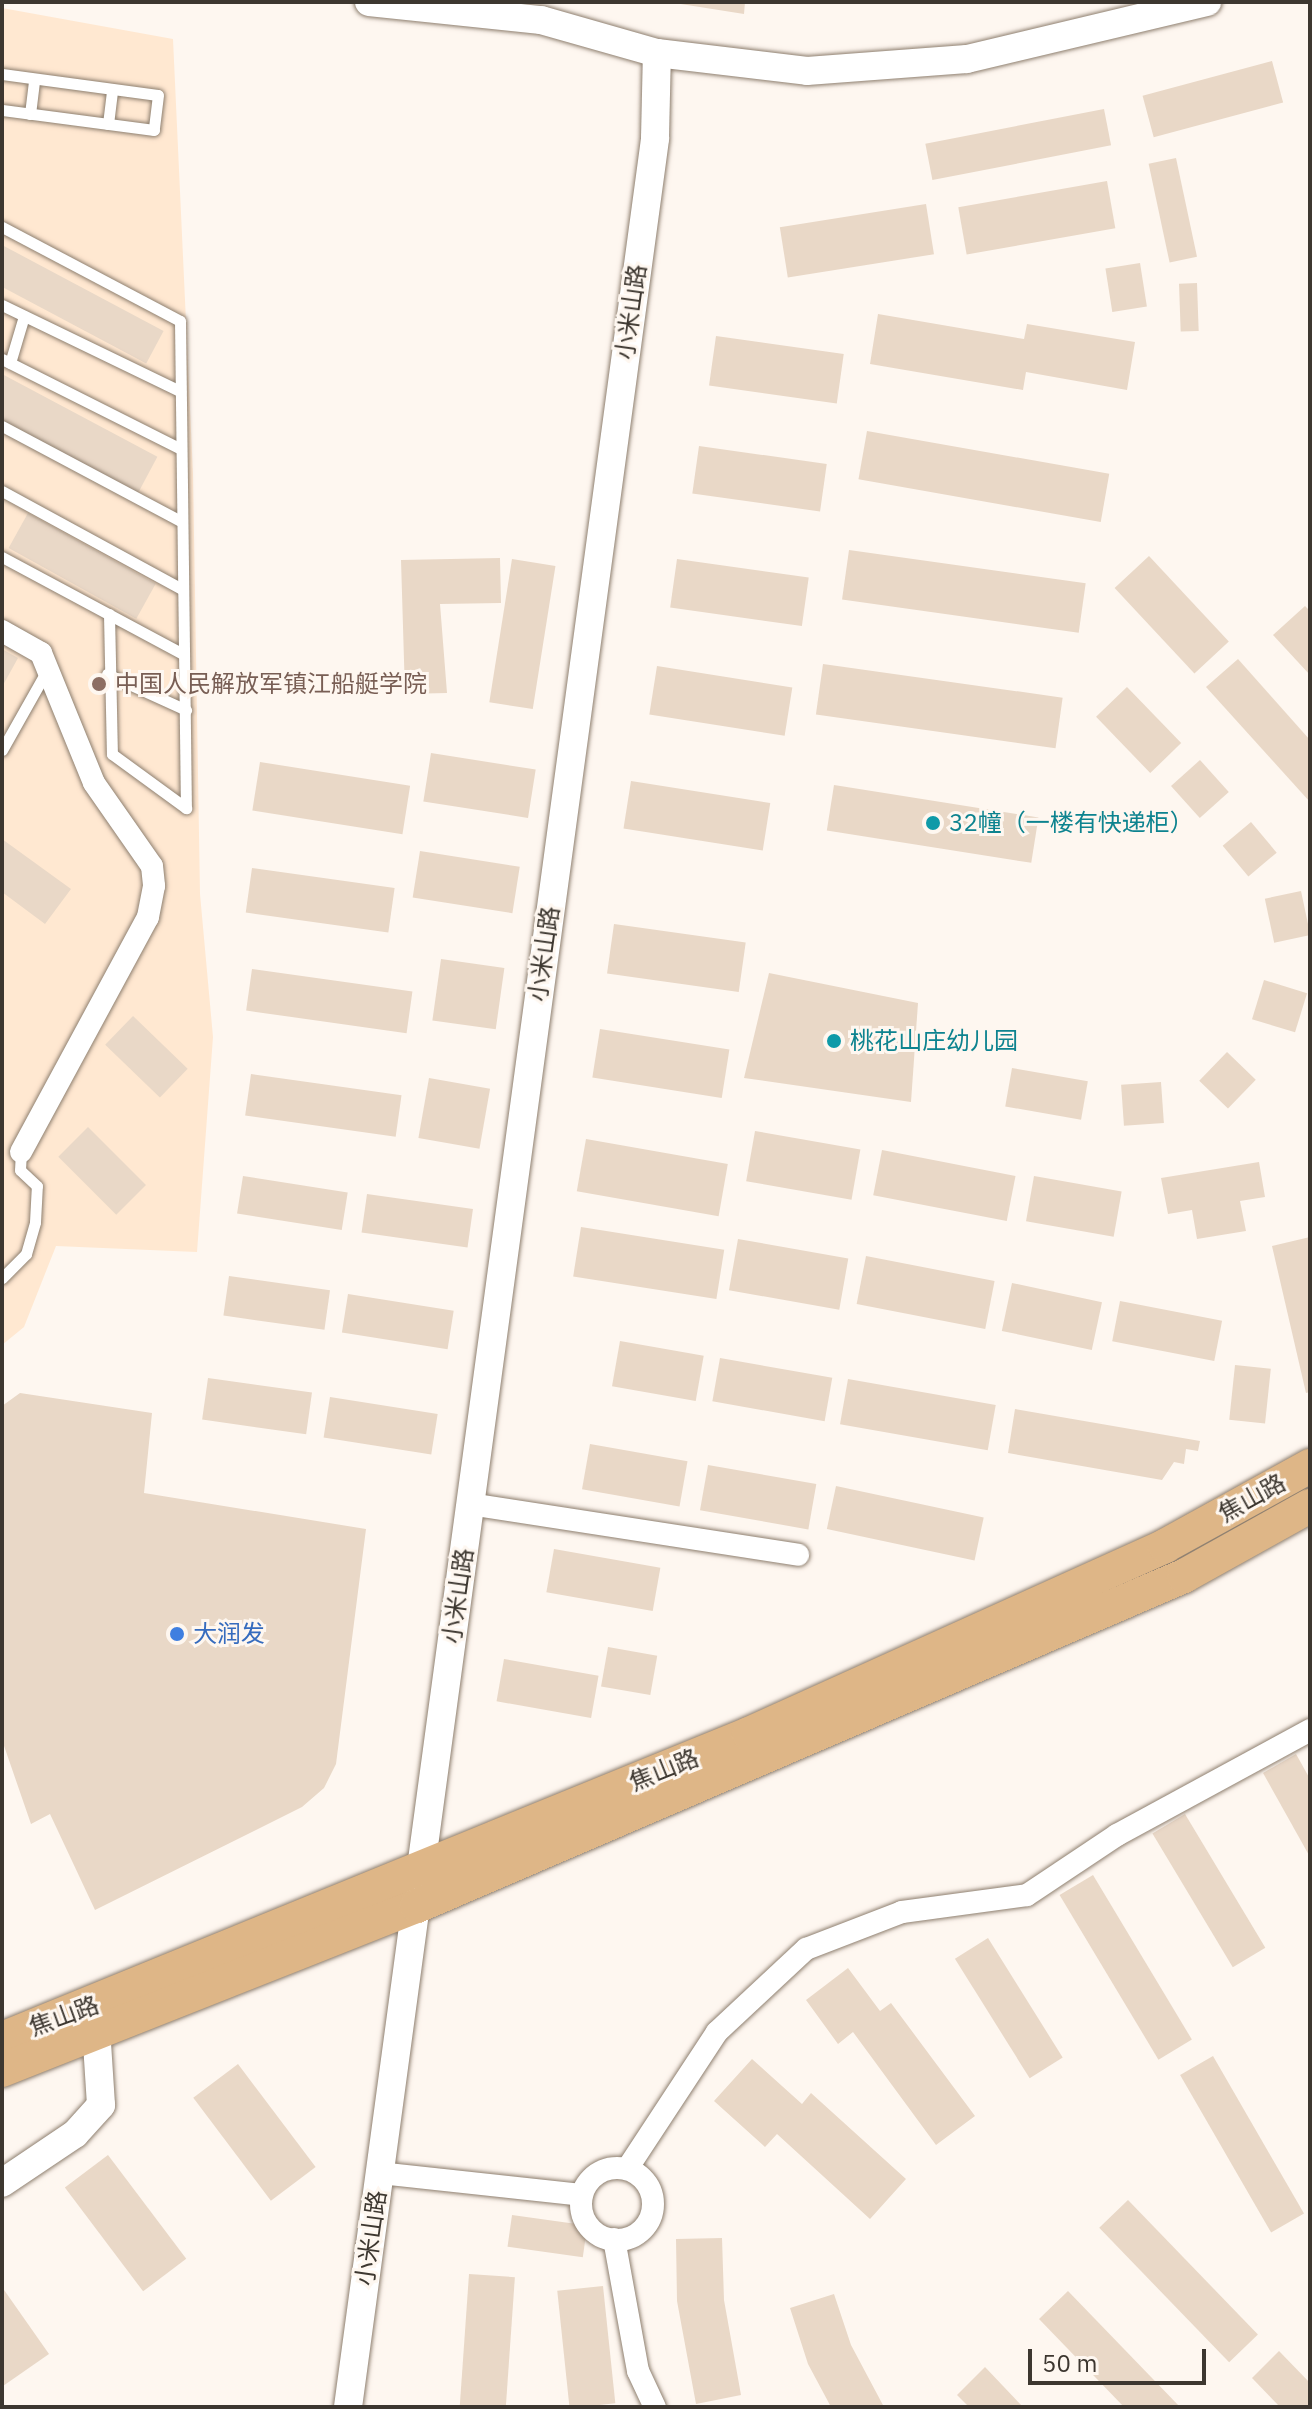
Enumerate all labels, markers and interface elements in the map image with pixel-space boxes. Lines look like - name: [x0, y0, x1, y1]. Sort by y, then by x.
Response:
- street label: 小米山路: [610, 262, 652, 362]
- place label: 中国人民解放军镇江船艇学院: [115, 670, 427, 698]
- marker: 中国人民解放军镇江船艇学院: [90, 675, 108, 693]
- place label: 32幢（一楼有快递柜）: [949, 809, 1194, 837]
- marker: 32幢（一楼有快递柜）: [924, 814, 942, 832]
- street label: 小米山路: [523, 904, 565, 1004]
- place label: 桃花山庄幼儿园: [850, 1027, 1018, 1055]
- marker: 桃花山庄幼儿园: [825, 1032, 843, 1050]
- street label: 焦山路: [1214, 1468, 1290, 1528]
- street label: 小米山路: [437, 1546, 479, 1646]
- place label: 大润发: [193, 1620, 265, 1648]
- marker: 大润发: [168, 1625, 186, 1643]
- street label: 焦山路: [625, 1743, 703, 1797]
- street label: 焦山路: [25, 1990, 103, 2042]
- street label: 小米山路: [350, 2188, 392, 2288]
- scale bar: [1032, 2333, 1210, 2383]
- text: 50 m: [1042, 2347, 1097, 2379]

